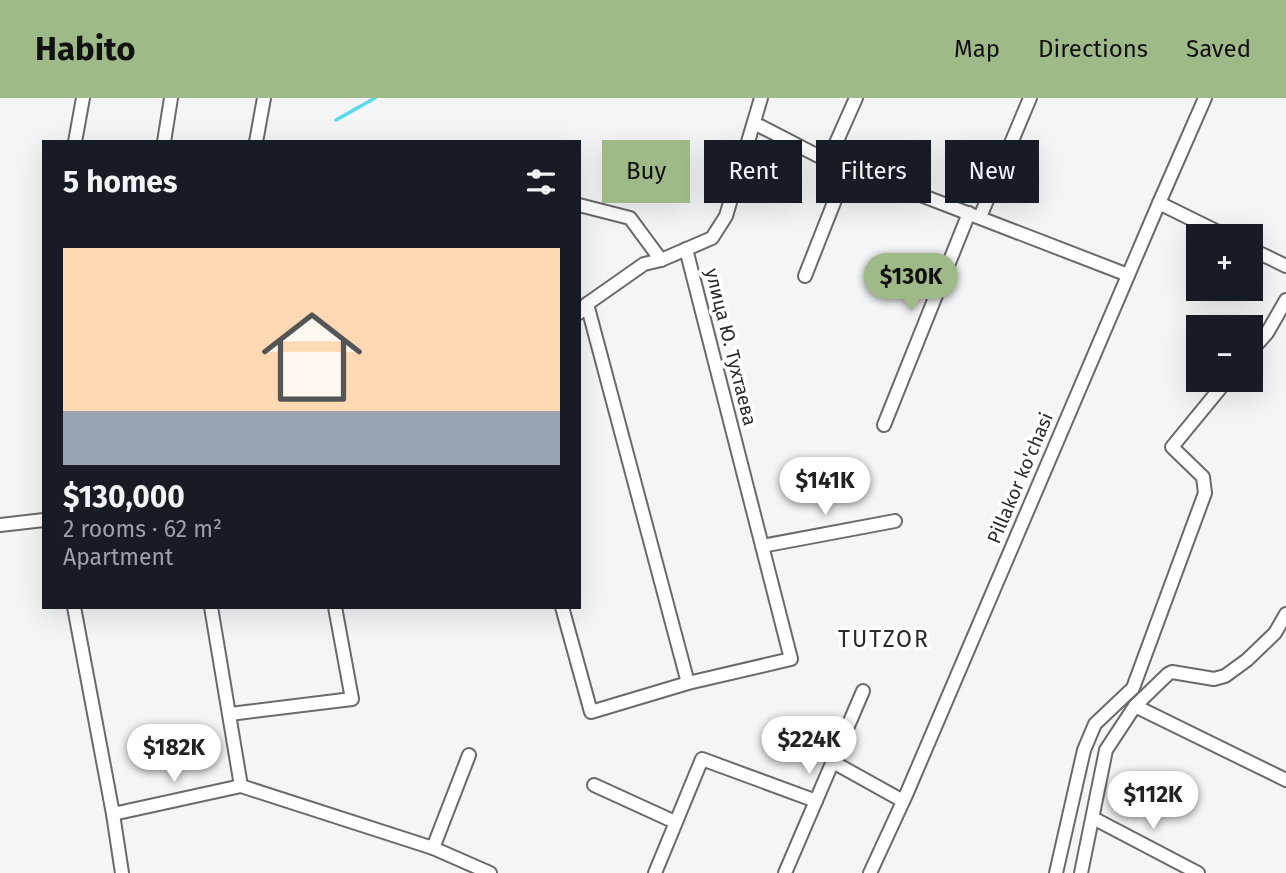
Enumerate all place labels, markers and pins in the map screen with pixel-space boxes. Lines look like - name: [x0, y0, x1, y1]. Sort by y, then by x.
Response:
- pin: $130K: [862, 254, 960, 313]
- pin: $141K: [776, 458, 874, 517]
- pin: $224K: [760, 716, 858, 776]
- pin: $182K: [125, 724, 223, 784]
- pin: $112K: [1104, 772, 1202, 831]

